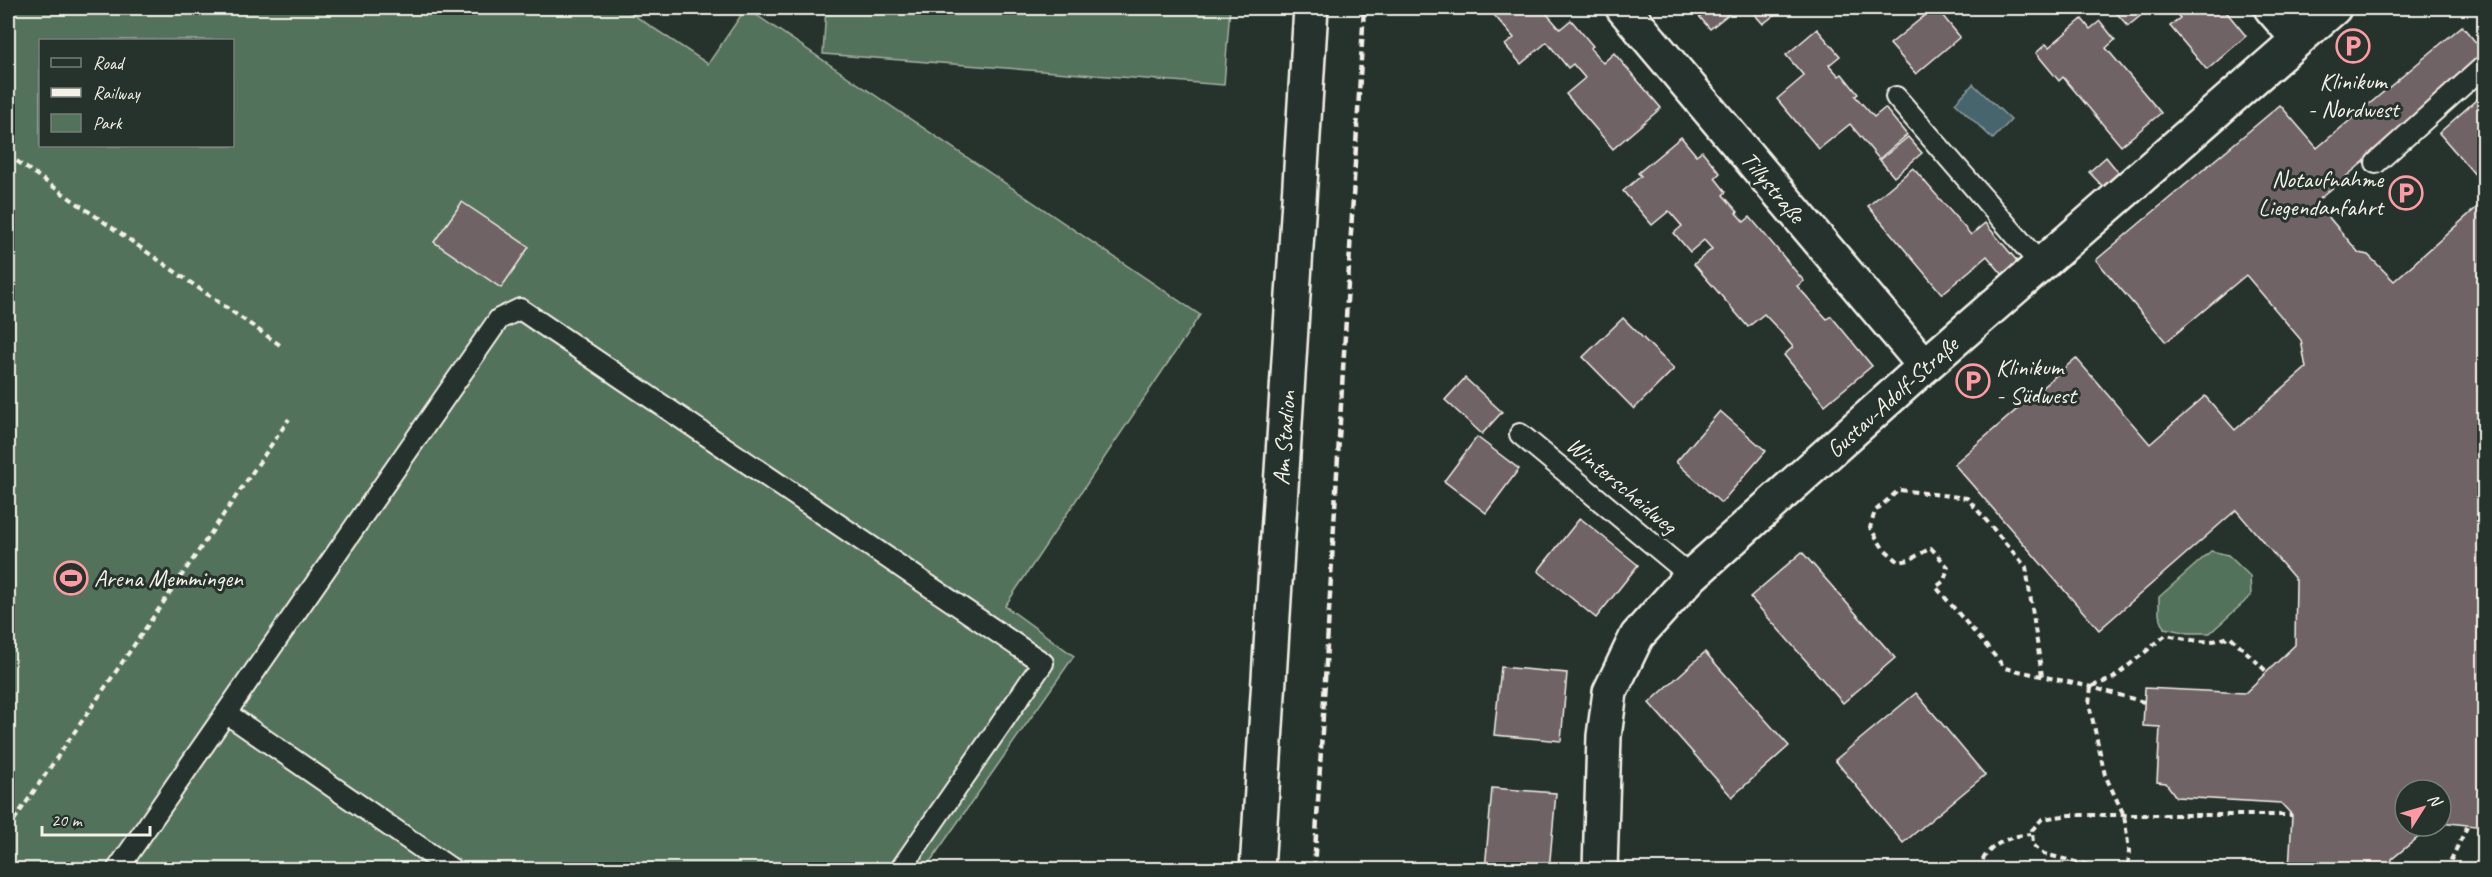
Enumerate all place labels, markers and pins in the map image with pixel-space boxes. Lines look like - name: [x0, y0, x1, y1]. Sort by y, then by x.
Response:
- parking icon: Klinikum - Nordwest: [2335, 28, 2371, 64]
- place label: Klinikum - Nordwest: [2308, 66, 2400, 124]
- place label: Notaufnahme Liegendanfahrt: [2258, 164, 2385, 222]
- parking icon: Notaufnahme Liegendanfahrt: [2388, 175, 2424, 211]
- place label: Klinikum - Südwest: [1996, 352, 2078, 410]
- parking icon: Klinikum - Südwest: [1955, 363, 1991, 399]
- sports icon: Arena Memmingen: [53, 560, 89, 596]
- place label: Arena Memmingen: [94, 563, 244, 593]

